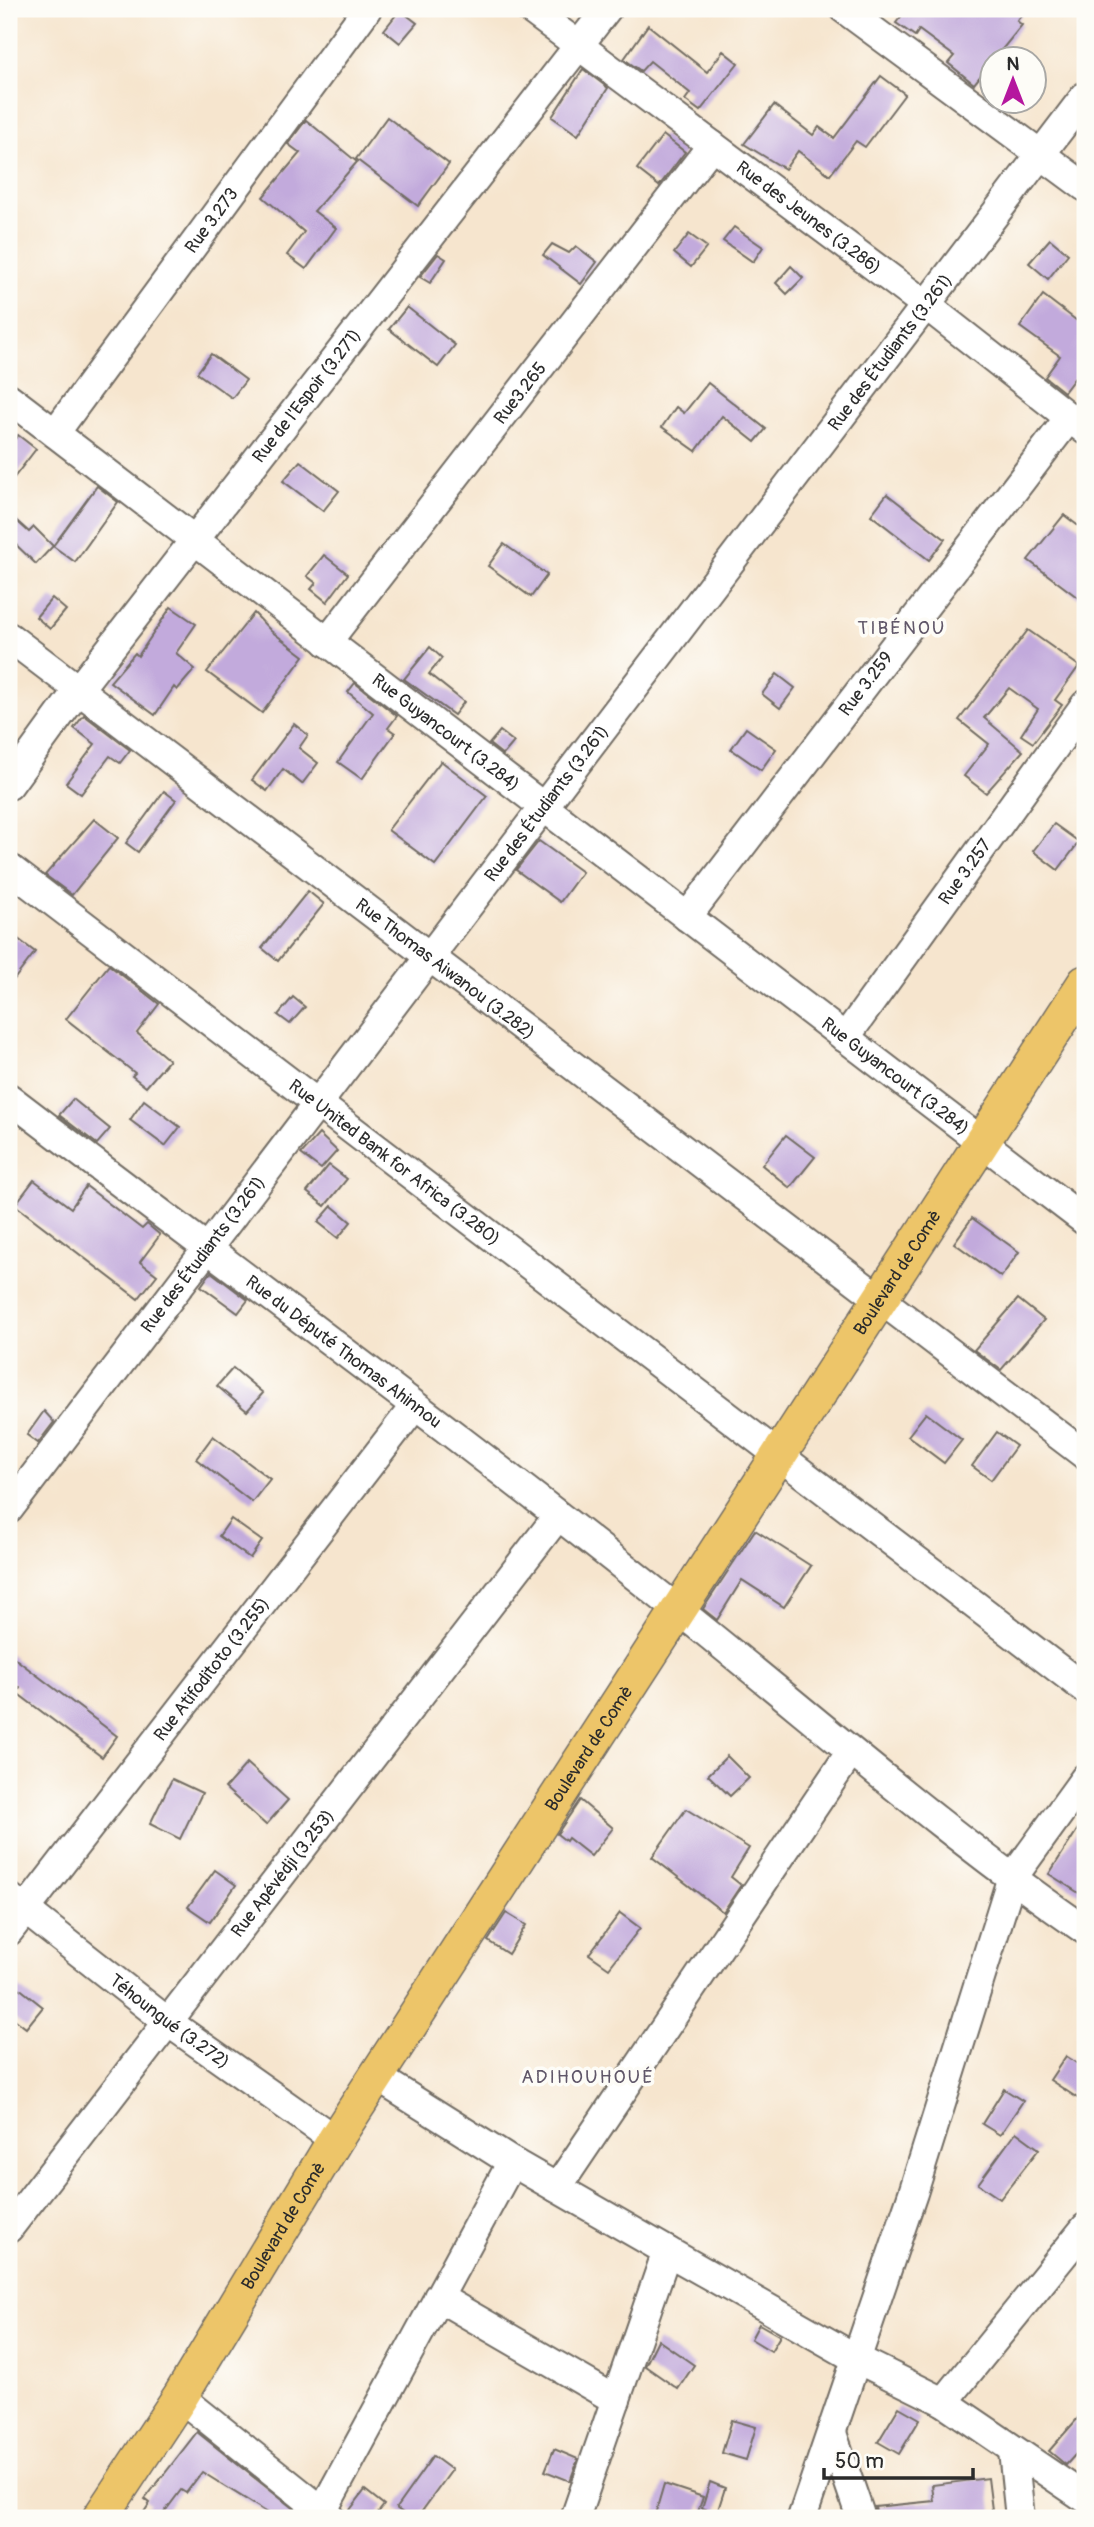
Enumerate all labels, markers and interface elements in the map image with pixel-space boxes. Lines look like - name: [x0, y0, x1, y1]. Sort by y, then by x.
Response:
- north arrow: [978, 46, 1048, 116]
- text: N: [1007, 52, 1020, 76]
- street label: Rue des Jeunes (3.286): [731, 156, 886, 279]
- street label: Rue 3.273: [180, 183, 244, 258]
- street label: Rue des Étudiants (3.261): [823, 269, 957, 436]
- street label: Rue de l'Espoir (3.271): [248, 324, 366, 468]
- street label: Rue3.265: [489, 358, 552, 429]
- district label: TIBÉNOU: [858, 616, 946, 640]
- street label: Rue 3.259: [834, 647, 898, 721]
- street label: Rue Guyancourt (3.284): [367, 669, 524, 796]
- street label: Rue des Étudiants (3.261): [480, 721, 614, 887]
- street label: Rue 3.257: [934, 834, 997, 909]
- street label: Rue Thomas Aiwanou (3.282): [351, 893, 539, 1045]
- street label: Rue Guyancourt (3.284): [817, 1013, 974, 1140]
- street label: Rue United Bank for Africa (3.280): [284, 1075, 505, 1251]
- street label: Rue des Étudiants (3.261): [136, 1172, 270, 1338]
- street label: Boulevard de Comè: [849, 1206, 947, 1340]
- street label: Rue du Député Thomas Ahinnou: [241, 1270, 446, 1434]
- street label: Rue Atifoditoto (3.255): [149, 1593, 275, 1746]
- street label: Boulevard de Comè: [540, 1681, 638, 1816]
- street label: Rue Apévédji (3.253): [226, 1805, 340, 1942]
- street label: Téhoungué (3.272): [104, 1969, 234, 2074]
- district label: ADIHOUHOUÉ: [521, 2065, 655, 2089]
- street label: Boulevard de Comè: [236, 2158, 331, 2294]
- scale bar: [824, 2436, 973, 2480]
- text: 50 m: [835, 2448, 884, 2475]

